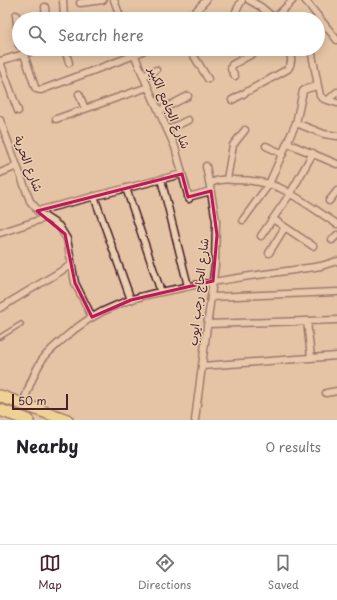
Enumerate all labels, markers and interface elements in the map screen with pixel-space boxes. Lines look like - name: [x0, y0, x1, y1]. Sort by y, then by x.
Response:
- search box: [12, 12, 325, 56]
- icon: search: [26, 23, 48, 45]
- text: Search here: [58, 23, 144, 46]
- street label: شارع الجامع الكبير: [143, 63, 195, 152]
- street label: شارع الحرية: [9, 133, 48, 195]
- street label: شارع الحاج رجب ايوب: [183, 237, 214, 347]
- scale bar: [12, 392, 68, 411]
- text: 50 m: [18, 392, 47, 409]
- text: Nearby: [16, 433, 78, 459]
- text: 0 results: [266, 437, 321, 456]
- tab: Map: [38, 552, 62, 593]
- tab: Directions: [138, 552, 191, 593]
- tab: Saved: [268, 552, 299, 593]

